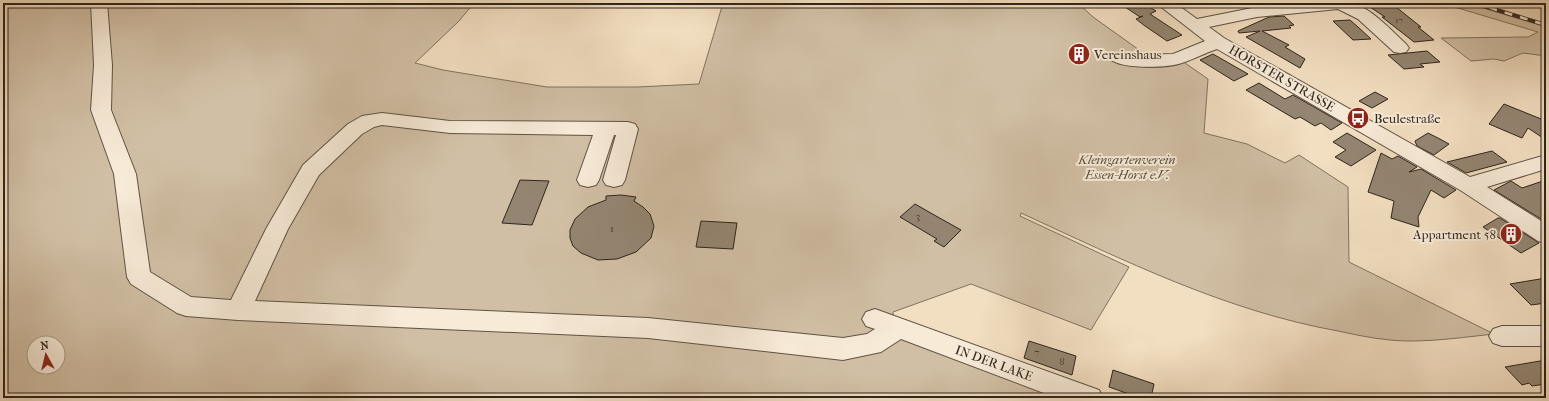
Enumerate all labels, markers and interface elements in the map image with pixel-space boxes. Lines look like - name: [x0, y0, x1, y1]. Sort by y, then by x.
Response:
- house number: 17: [1395, 15, 1403, 25]
- building icon: Vereinshaus: [1066, 41, 1092, 67]
- street label: HORSTER STRASSE: [1226, 41, 1338, 115]
- place label: Vereinshaus: [1093, 47, 1162, 62]
- bus stop icon: Beulestraße: [1345, 105, 1371, 131]
- place label: Beulestraße: [1374, 111, 1441, 126]
- park label: Kleingartenverein Essen-Horst e.V.: [1077, 152, 1176, 182]
- house number: 3: [916, 210, 920, 223]
- building icon: Appartment 58: [1498, 221, 1524, 247]
- house number: 1: [610, 222, 614, 235]
- place label: Appartment 58: [1412, 227, 1496, 242]
- north arrow: [26, 335, 66, 375]
- text: N: [40, 338, 50, 353]
- street label: IN DER LAKE: [953, 342, 1035, 384]
- house number: 7: [1034, 346, 1040, 359]
- house number: 8: [1059, 355, 1065, 368]

